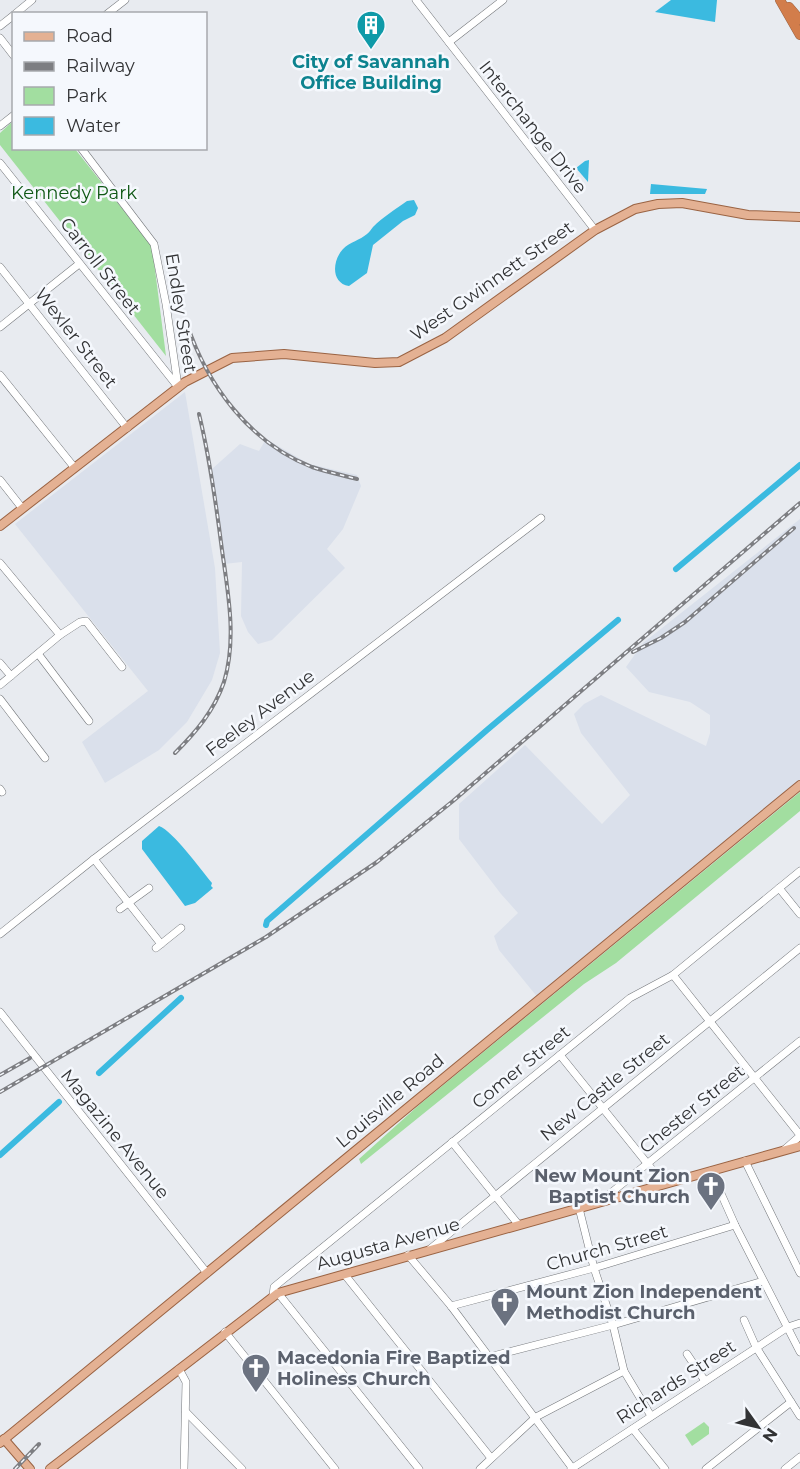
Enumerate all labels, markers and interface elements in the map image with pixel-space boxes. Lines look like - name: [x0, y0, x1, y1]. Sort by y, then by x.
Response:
- building icon: City of Savannah Office Building: [355, 9, 387, 51]
- legend: [12, 12, 207, 150]
- text: Road: [66, 25, 113, 47]
- place label: City of Savannah Office Building: [292, 51, 450, 94]
- text: Railway: [66, 55, 135, 77]
- street label: Interchange Drive: [474, 56, 592, 198]
- text: Park: [66, 85, 107, 107]
- text: Water: [66, 115, 121, 137]
- park label: Kennedy Park: [11, 182, 137, 204]
- street label: Carroll Street: [55, 213, 145, 319]
- street label: West Gwinnett Street: [406, 216, 578, 346]
- street label: Endley Street: [161, 252, 201, 374]
- street label: Wexler Street: [30, 283, 122, 393]
- street label: Feeley Avenue: [201, 665, 319, 761]
- street label: Comer Street: [467, 1021, 575, 1113]
- street label: New Castle Street: [536, 1028, 674, 1146]
- street label: Louisville Road: [332, 1049, 448, 1153]
- street label: Chester Street: [635, 1060, 749, 1158]
- street label: Magazine Avenue: [56, 1065, 174, 1203]
- place label: New Mount Zion Baptist Church: [534, 1165, 690, 1208]
- church icon: New Mount Zion Baptist Church: [695, 1170, 727, 1212]
- street label: Augusta Avenue: [314, 1213, 462, 1275]
- street label: Church Street: [544, 1220, 670, 1276]
- place label: Mount Zion Independent Methodist Church: [526, 1281, 762, 1324]
- church icon: Mount Zion Independent Methodist Church: [489, 1286, 521, 1328]
- street label: Richards Street: [612, 1335, 740, 1429]
- place label: Macedonia Fire Baptized Holiness Church: [277, 1347, 511, 1390]
- church icon: Macedonia Fire Baptized Holiness Church: [240, 1352, 272, 1394]
- north arrow: [728, 1397, 788, 1457]
- text: N: [759, 1424, 782, 1446]

